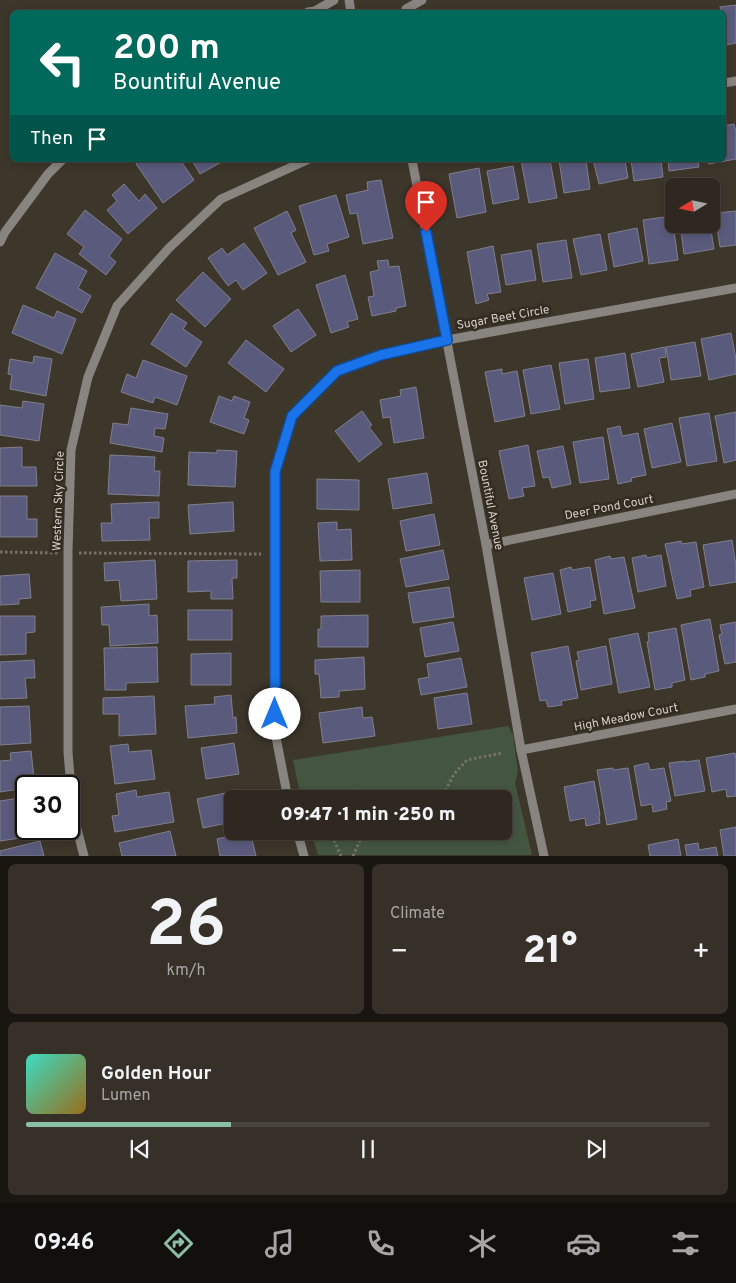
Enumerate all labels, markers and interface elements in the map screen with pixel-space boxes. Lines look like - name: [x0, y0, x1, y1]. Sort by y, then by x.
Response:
- text: 200 m: [113, 27, 220, 71]
- icon: left: [30, 30, 95, 95]
- text: Bountiful Avenue: [113, 70, 281, 97]
- icon: arrive: [83, 125, 111, 153]
- text: Then: [30, 127, 73, 151]
- north arrow: [665, 178, 720, 232]
- map controls: [665, 178, 720, 233]
- pin: [405, 181, 447, 232]
- icon: arrive: [412, 188, 440, 216]
- street label: Sugar Beet Circle: [456, 302, 551, 334]
- street label: Western Sky Circle: [49, 451, 69, 551]
- street label: Bountiful Avenue: [473, 459, 507, 552]
- street label: Deer Pond Court: [563, 492, 655, 524]
- position arrow: [248, 687, 300, 739]
- street label: High Meadow Court: [573, 700, 680, 736]
- speed limit sign: 30: [15, 775, 80, 840]
- text: 09:47 · 1 min · 250 m: [280, 803, 456, 827]
- text: 26: [146, 887, 226, 969]
- text: Climate: [390, 904, 445, 924]
- text: 21°: [523, 928, 577, 977]
- text: −: [390, 935, 408, 971]
- text: +: [692, 935, 710, 971]
- text: km/h: [167, 961, 205, 981]
- text: Golden Hour: [101, 1062, 212, 1086]
- text: Lumen: [101, 1086, 151, 1106]
- icon: previous: [126, 1135, 154, 1163]
- icon: pause: [354, 1135, 382, 1163]
- icon: next: [582, 1135, 610, 1163]
- icon: directions: [161, 1226, 196, 1261]
- icon: music: [262, 1226, 297, 1261]
- icon: phone: [363, 1226, 398, 1261]
- icon: climate: [465, 1226, 500, 1261]
- icon: car: [566, 1226, 601, 1261]
- icon: filters: [668, 1226, 703, 1261]
- text: 09:46: [33, 1230, 94, 1257]

